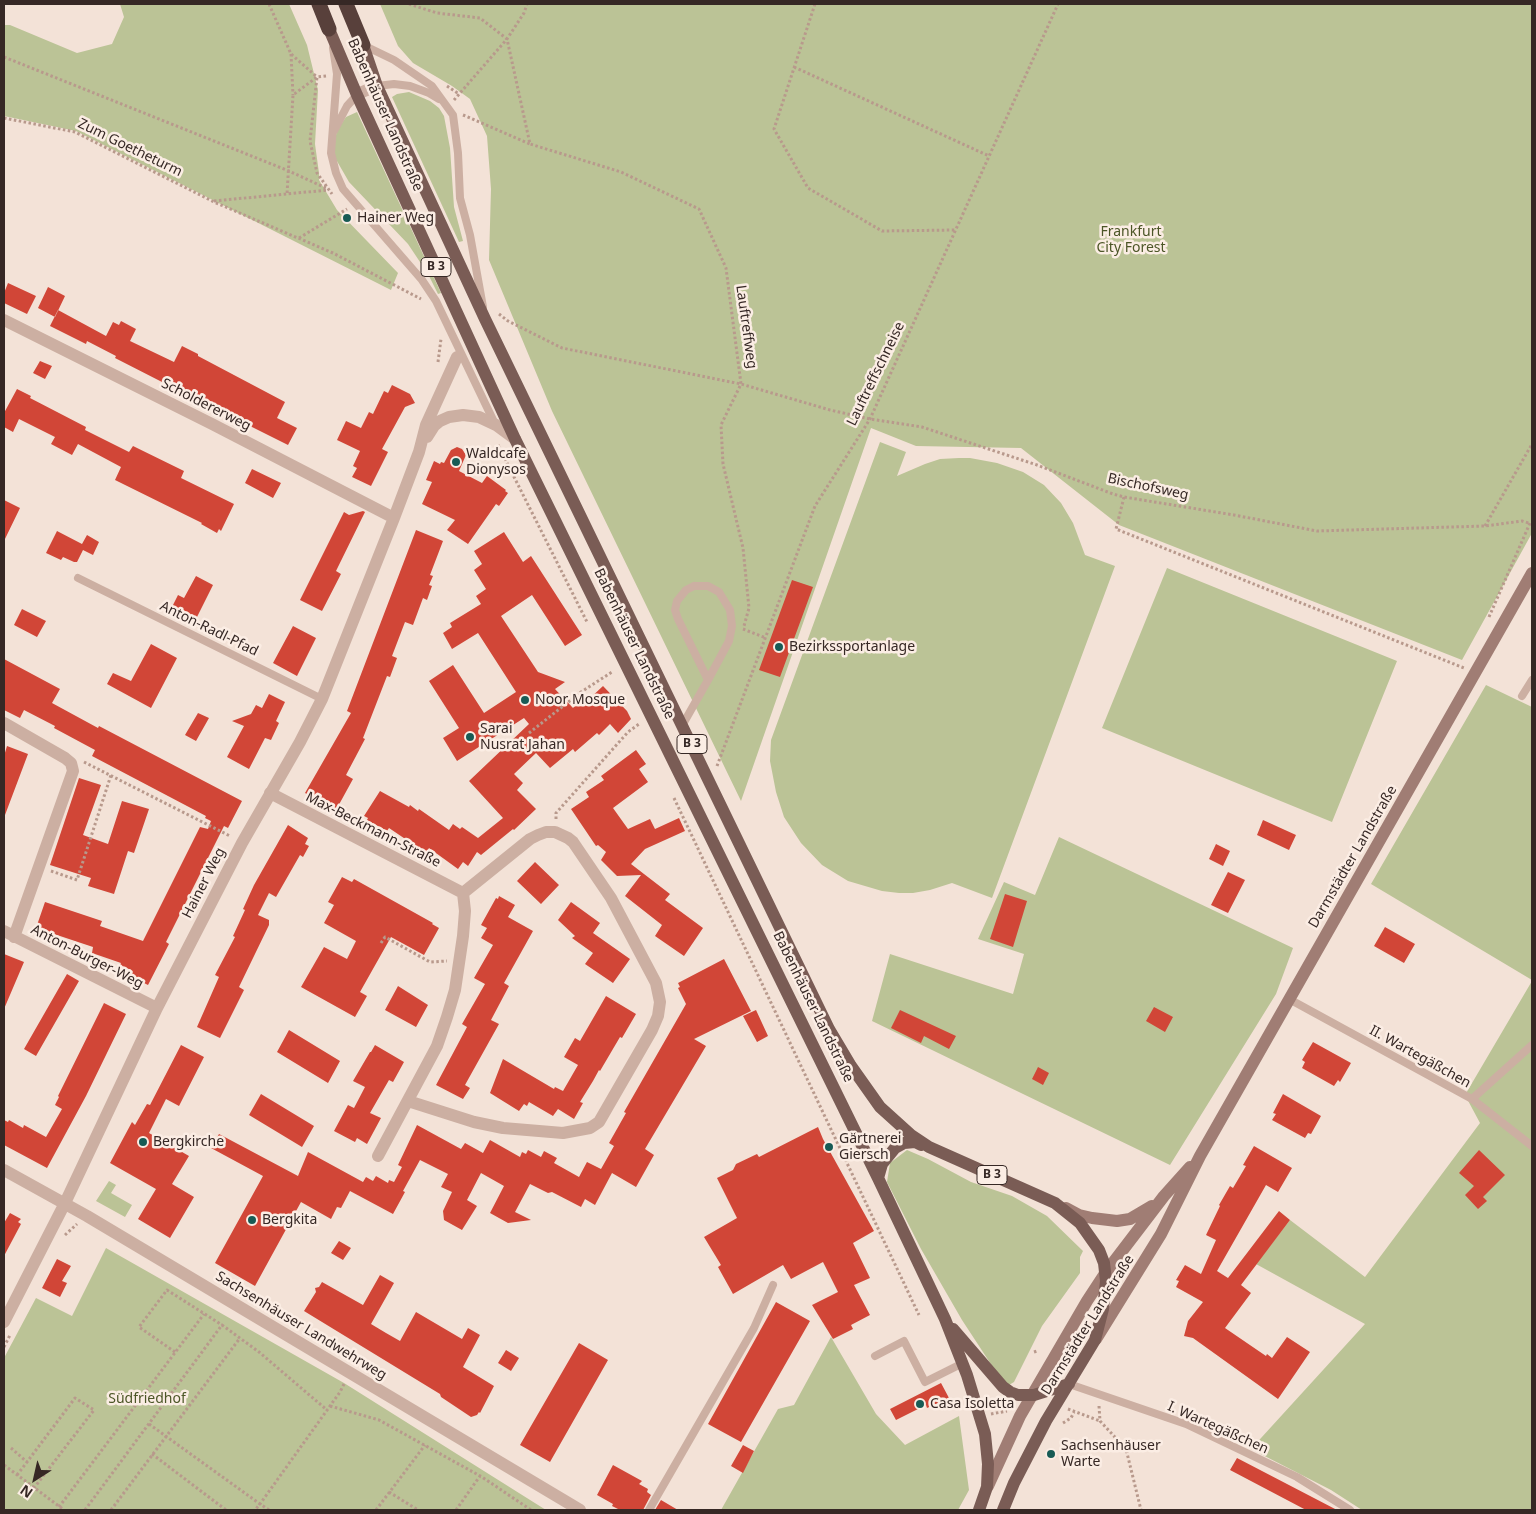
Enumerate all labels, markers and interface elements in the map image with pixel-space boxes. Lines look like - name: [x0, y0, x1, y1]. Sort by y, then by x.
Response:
- street label: Babenhäuser Landstraße: [344, 36, 426, 194]
- street label: Zum Goetheturm: [75, 115, 185, 181]
- place label: Hainer Weg: [357, 210, 434, 226]
- marker: Hainer Weg: [341, 212, 353, 224]
- park label: Frankfurt City Forest: [1096, 224, 1166, 256]
- road number: B 3: [421, 258, 451, 276]
- street label: Lauftreffweg: [732, 284, 760, 370]
- street label: Lauftreffschneise: [844, 319, 908, 429]
- street label: Scholdererweg: [158, 375, 254, 435]
- place label: Waldcafe Dionysos: [466, 446, 526, 478]
- marker: Waldcafe Dionysos: [450, 456, 462, 468]
- street label: Bischofsweg: [1106, 470, 1190, 504]
- street label: Babenhäuser Landstraße: [590, 566, 678, 722]
- street label: Anton-Radl-Pfad: [157, 598, 261, 660]
- place label: Bezirkssportanlage: [789, 639, 915, 655]
- marker: Bezirkssportanlage: [773, 641, 785, 653]
- place label: Noor Mosque: [535, 692, 625, 708]
- marker: Noor Mosque: [519, 694, 531, 706]
- place label: Sarai Nusrat Jahan: [480, 721, 565, 754]
- marker: Sarai Nusrat Jahan: [464, 731, 476, 743]
- road number: B 3: [677, 734, 707, 754]
- street label: Darmstädter Landstraße: [1305, 783, 1401, 931]
- street label: Max-Beckmann-Straße: [303, 789, 443, 871]
- street label: Hainer Weg: [179, 845, 229, 921]
- street label: Anton-Burger-Weg: [28, 921, 146, 993]
- street label: Babenhäuser Landstraße: [769, 929, 857, 1085]
- street label: II. Wartegäßchen: [1366, 1022, 1474, 1092]
- place label: Gärtnerei Giersch: [839, 1131, 901, 1164]
- place label: Bergkirche: [153, 1134, 224, 1150]
- marker: Bergkirche: [137, 1136, 149, 1148]
- marker: Gärtnerei Giersch: [823, 1141, 835, 1153]
- road number: B 3: [977, 1166, 1007, 1184]
- place label: Bergkita: [262, 1212, 317, 1228]
- marker: Bergkita: [246, 1214, 258, 1226]
- street label: Darmstädter Landstraße: [1038, 1252, 1138, 1398]
- street label: Sachsenhäuser Landwehrweg: [212, 1268, 390, 1384]
- park label: Südfriedhof: [108, 1391, 186, 1407]
- place label: Casa Isoletta: [930, 1396, 1014, 1412]
- marker: Casa Isoletta: [914, 1398, 926, 1410]
- street label: I. Wartegäßchen: [1165, 1398, 1271, 1458]
- place label: Sachsenhäuser Warte: [1061, 1438, 1161, 1470]
- marker: Sachsenhäuser Warte: [1045, 1448, 1057, 1460]
- north arrow: [10, 1454, 60, 1504]
- text: N: [16, 1481, 36, 1503]

